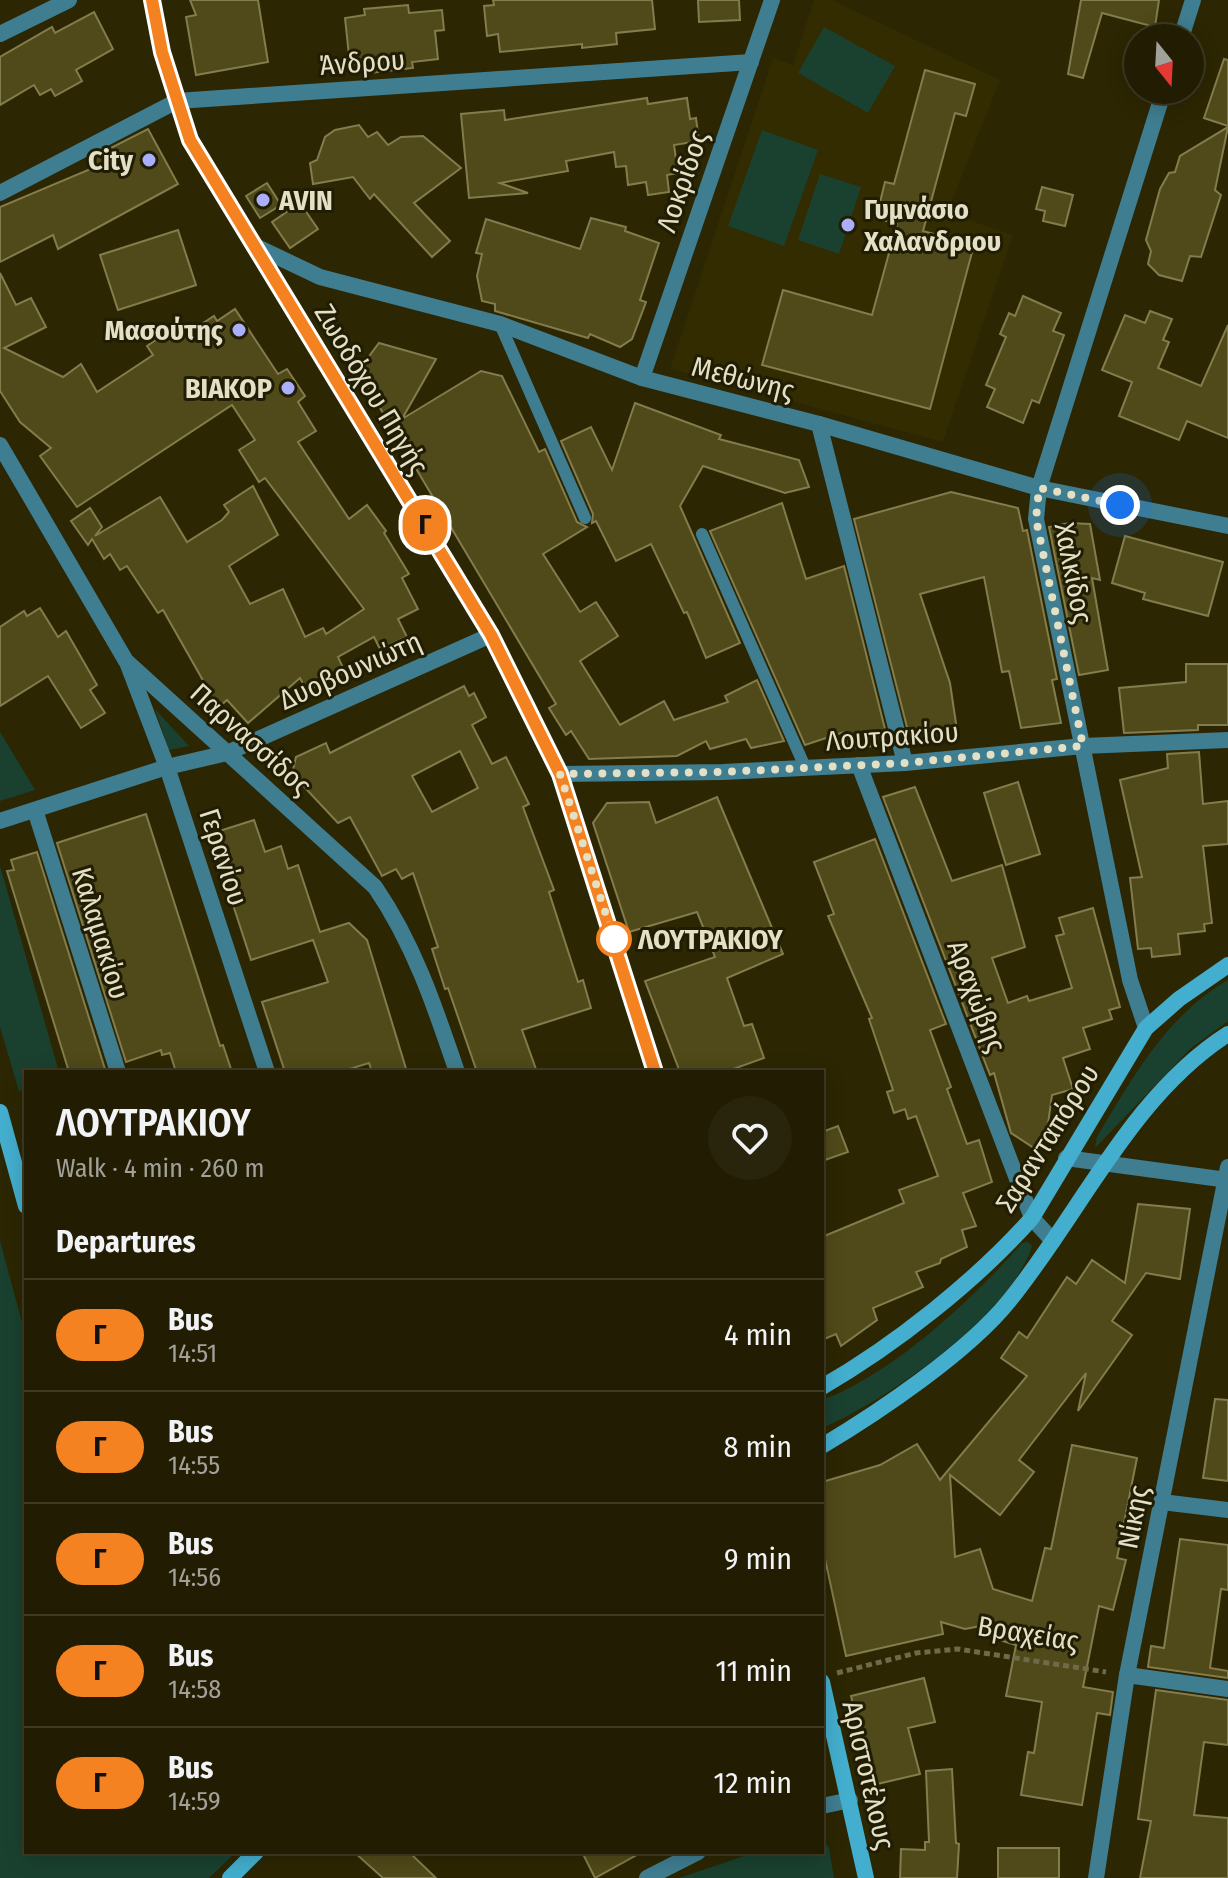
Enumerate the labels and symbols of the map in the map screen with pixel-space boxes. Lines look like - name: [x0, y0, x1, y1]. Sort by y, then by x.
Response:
- north arrow: [1124, 24, 1204, 104]
- street label: Άνδρου: [318, 43, 406, 82]
- street label: Λοκρίδος: [650, 126, 715, 236]
- place label: City: [88, 144, 134, 177]
- marker: City: [140, 151, 158, 169]
- place label: AVIN: [278, 184, 333, 217]
- marker: AVIN: [254, 191, 272, 209]
- place label: Γυμνάσιο Χαλανδριου: [863, 193, 1001, 258]
- marker: Γυμνάσιο Χαλανδριου: [839, 216, 857, 234]
- street label: Ζωοδόχου Πηγής: [308, 298, 436, 481]
- place label: Μασούτης: [104, 314, 224, 347]
- marker: Μασούτης: [230, 321, 248, 339]
- street label: Μεθώνης: [688, 350, 798, 407]
- place label: ΒΙΑΚΟΡ: [185, 372, 272, 405]
- marker: ΒΙΑΚΟΡ: [279, 379, 297, 397]
- your location: [1100, 485, 1140, 525]
- line badge: Γ: [399, 499, 451, 551]
- street label: Χαλκίδος: [1048, 520, 1099, 626]
- street label: Δυοβουνιώτη: [274, 624, 427, 717]
- street label: Παρνασσίδος: [183, 677, 318, 802]
- street label: Λουτρακίου: [824, 715, 960, 758]
- street label: Γερανίου: [192, 804, 255, 910]
- street label: Καλαμακίου: [65, 863, 136, 1003]
- marker: ΛΟΥΤΡΑΚΙΟΥ: [597, 922, 631, 956]
- place label: ΛΟΥΤΡΑΚΙΟΥ: [637, 923, 784, 956]
- street label: Αραχώβης: [940, 936, 1013, 1057]
- street label: Σαρανταπόρου: [989, 1058, 1106, 1218]
- street label: Νίκης: [1111, 1482, 1156, 1552]
- street label: Βραχείας: [975, 1609, 1081, 1658]
- street label: Αριστοτέλους: [835, 1697, 902, 1853]

